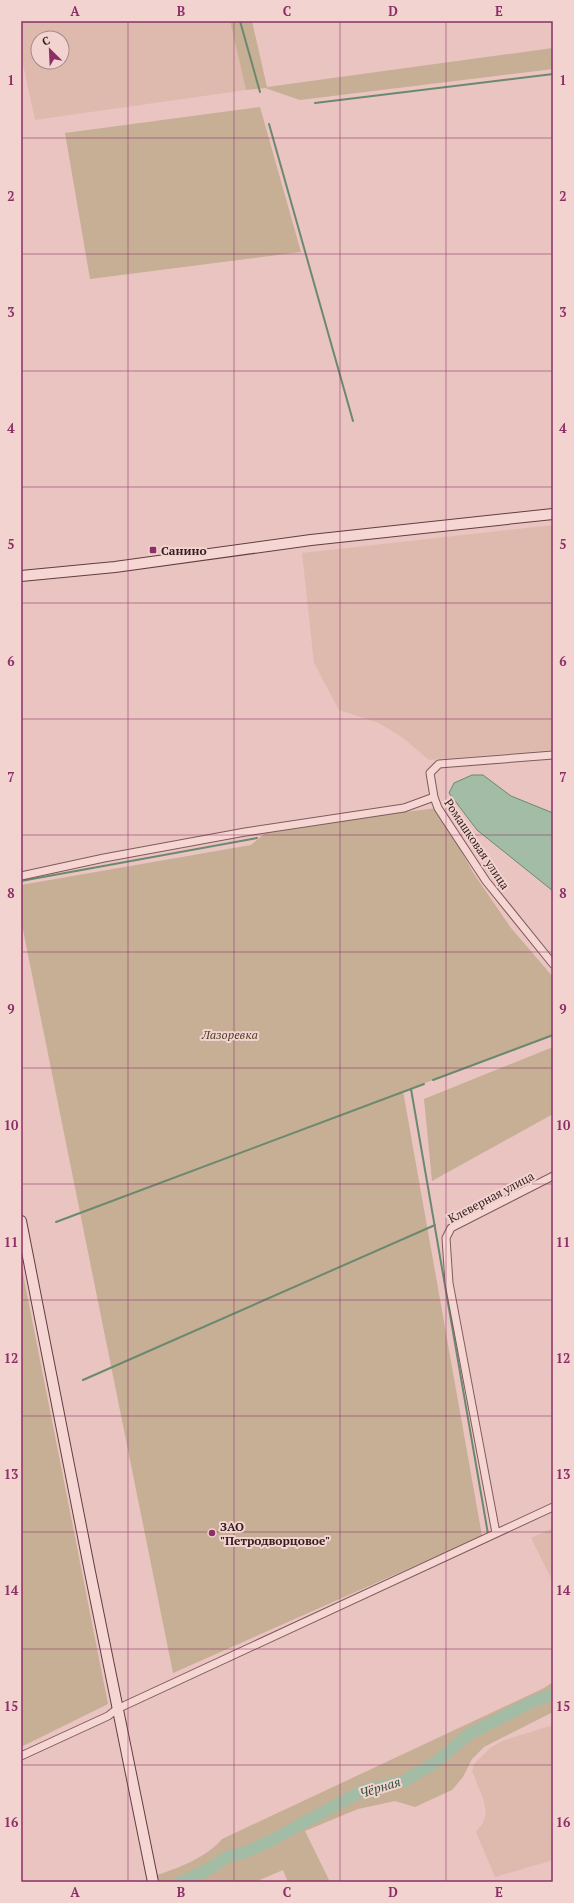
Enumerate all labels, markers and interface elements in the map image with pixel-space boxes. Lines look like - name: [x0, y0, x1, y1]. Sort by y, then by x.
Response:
- text: A: [70, 2, 80, 20]
- text: B: [177, 2, 185, 20]
- text: C: [283, 2, 291, 20]
- text: D: [388, 2, 398, 20]
- text: E: [495, 2, 503, 20]
- north arrow: [30, 30, 70, 70]
- text: С: [40, 33, 52, 49]
- text: 1: [7, 71, 15, 89]
- text: 1: [559, 71, 567, 89]
- text: 2: [7, 187, 15, 205]
- text: 2: [559, 187, 567, 205]
- text: 3: [7, 303, 15, 321]
- text: 3: [559, 303, 567, 321]
- text: 4: [7, 419, 15, 437]
- text: 4: [559, 419, 567, 437]
- text: 5: [7, 535, 15, 553]
- text: 5: [559, 535, 567, 553]
- place label: Санино: [161, 543, 207, 558]
- marker: Санино: [148, 545, 158, 555]
- text: 6: [7, 652, 15, 670]
- text: 6: [559, 652, 567, 670]
- text: 7: [7, 768, 15, 786]
- text: 7: [559, 768, 567, 786]
- street label: Ромашковая улица: [441, 796, 513, 892]
- text: 8: [7, 884, 15, 902]
- text: 8: [559, 884, 567, 902]
- text: 9: [7, 1000, 15, 1018]
- text: 9: [559, 1000, 567, 1018]
- park label: Лазоревка: [201, 1027, 258, 1042]
- text: 10: [4, 1116, 19, 1134]
- text: 10: [556, 1116, 571, 1134]
- street label: Клеверная улица: [445, 1168, 537, 1226]
- text: 11: [4, 1233, 18, 1251]
- text: 11: [556, 1233, 570, 1251]
- text: 12: [4, 1349, 18, 1367]
- text: 12: [556, 1349, 570, 1367]
- text: 13: [4, 1465, 18, 1483]
- text: 13: [556, 1465, 570, 1483]
- place label: ЗАО "Петродворцовое": [220, 1519, 330, 1548]
- marker: ЗАО "Петродворцовое": [207, 1528, 217, 1538]
- text: 14: [4, 1581, 19, 1599]
- text: 14: [556, 1581, 571, 1599]
- text: 15: [4, 1697, 18, 1715]
- text: 15: [556, 1697, 570, 1715]
- water label: Чёрная: [357, 1772, 403, 1802]
- text: 16: [4, 1813, 18, 1831]
- text: 16: [556, 1813, 570, 1831]
- text: A: [70, 1883, 80, 1901]
- text: B: [177, 1883, 185, 1901]
- text: C: [283, 1883, 291, 1901]
- text: D: [388, 1883, 398, 1901]
- text: E: [495, 1883, 503, 1901]

